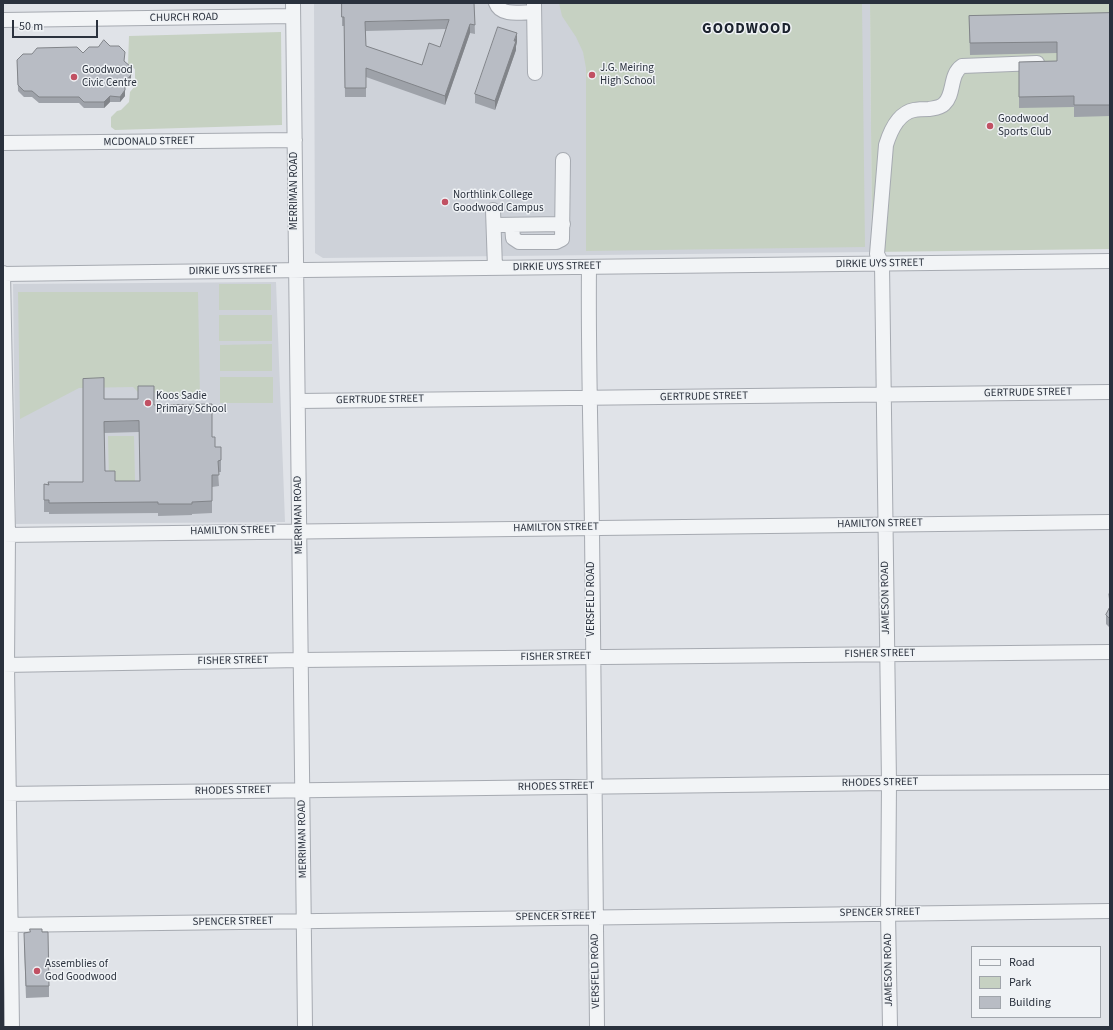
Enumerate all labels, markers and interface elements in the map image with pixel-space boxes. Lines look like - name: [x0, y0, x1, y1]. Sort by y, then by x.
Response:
- street label: CHURCH ROAD: [150, 11, 218, 25]
- scale bar: [14, 12, 100, 38]
- text: 50 m: [19, 18, 43, 35]
- district label: GOODWOOD: [702, 21, 792, 39]
- place label: J.G. Meiring High School: [600, 62, 655, 88]
- place label: Goodwood Civic Centre: [82, 64, 137, 90]
- marker: J.G. Meiring High School: [587, 70, 597, 80]
- marker: Goodwood Civic Centre: [69, 72, 79, 82]
- place label: Goodwood Sports Club: [998, 113, 1051, 139]
- marker: Goodwood Sports Club: [985, 121, 995, 131]
- street label: MCDONALD STREET: [103, 135, 195, 149]
- street label: MERRIMAN ROAD: [288, 152, 302, 230]
- place label: Northlink College Goodwood Campus: [453, 189, 544, 215]
- marker: Northlink College Goodwood Campus: [440, 197, 450, 207]
- street label: DIRKIE UYS STREET: [836, 257, 924, 271]
- street label: DIRKIE UYS STREET: [513, 260, 601, 274]
- street label: DIRKIE UYS STREET: [189, 264, 277, 278]
- street label: GERTRUDE STREET: [984, 386, 1072, 400]
- place label: Koos Sadie Primary School: [156, 390, 226, 416]
- street label: GERTRUDE STREET: [660, 390, 748, 404]
- street label: GERTRUDE STREET: [336, 393, 424, 407]
- marker: Koos Sadie Primary School: [143, 398, 153, 408]
- street label: MERRIMAN ROAD: [292, 476, 306, 554]
- street label: HAMILTON STREET: [837, 517, 923, 531]
- street label: HAMILTON STREET: [513, 521, 599, 535]
- street label: HAMILTON STREET: [190, 524, 276, 538]
- street label: VERSFELD ROAD: [585, 561, 599, 637]
- street label: JAMESON ROAD: [879, 561, 893, 635]
- street label: FISHER STREET: [844, 647, 916, 661]
- street label: FISHER STREET: [520, 650, 592, 664]
- street label: FISHER STREET: [197, 654, 269, 668]
- street label: RHODES STREET: [842, 776, 918, 790]
- street label: RHODES STREET: [518, 780, 594, 794]
- street label: RHODES STREET: [195, 784, 271, 798]
- street label: MERRIMAN ROAD: [296, 800, 310, 878]
- street label: SPENCER STREET: [839, 906, 921, 920]
- street label: SPENCER STREET: [515, 910, 597, 924]
- street label: SPENCER STREET: [192, 915, 274, 929]
- street label: VERSFELD ROAD: [589, 933, 603, 1009]
- street label: JAMESON ROAD: [882, 933, 896, 1007]
- legend: [971, 946, 1101, 1018]
- text: Road: [1009, 954, 1035, 971]
- place label: Assemblies of God Goodwood: [45, 958, 117, 984]
- marker: Assemblies of God Goodwood: [32, 966, 42, 976]
- text: Park: [1009, 974, 1031, 991]
- text: Building: [1009, 994, 1051, 1011]

